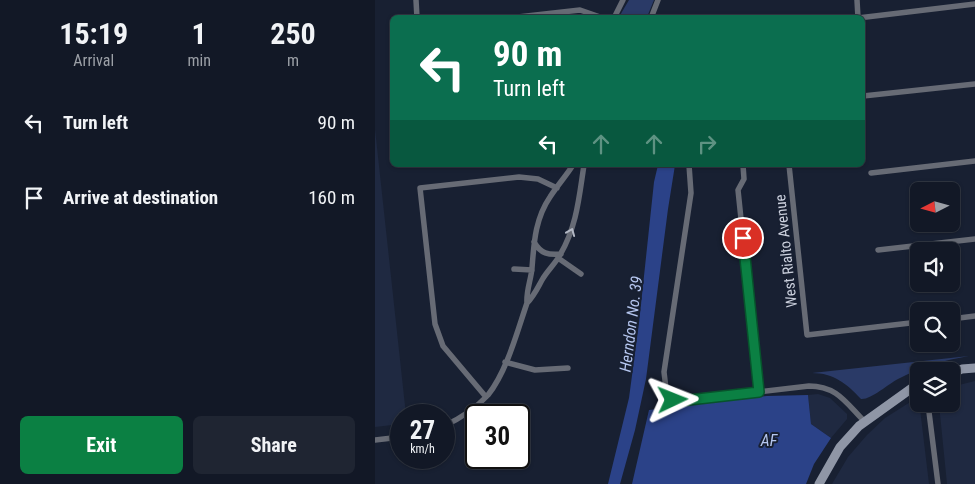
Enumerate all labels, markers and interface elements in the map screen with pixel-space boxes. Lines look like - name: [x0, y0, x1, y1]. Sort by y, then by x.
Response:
- text: 15:19: [59, 16, 128, 51]
- text: 1: [192, 16, 207, 51]
- text: 250: [270, 16, 316, 51]
- text: 90 m: [493, 34, 562, 75]
- icon: left: [410, 35, 475, 100]
- text: Arrival: [73, 51, 114, 70]
- text: min: [187, 51, 211, 70]
- text: m: [287, 51, 299, 70]
- text: Turn left: [493, 76, 565, 101]
- icon: left: [20, 109, 48, 137]
- text: Turn left: [63, 111, 128, 134]
- text: 90 m: [318, 111, 355, 134]
- icon: left: [534, 130, 562, 158]
- icon: ahead: [587, 130, 615, 158]
- icon: ahead: [640, 130, 668, 158]
- icon: right: [693, 130, 721, 158]
- north arrow: [910, 182, 960, 232]
- map controls: [910, 182, 960, 412]
- icon: arrive: [20, 184, 48, 212]
- text: Arrive at destination: [63, 186, 218, 209]
- text: 160 m: [308, 186, 355, 209]
- street label: West Rialto Avenue: [771, 194, 801, 308]
- pin: [722, 217, 764, 259]
- icon: arrive: [729, 224, 757, 252]
- one-way arrow: [565, 228, 575, 237]
- button: sound: [910, 242, 960, 292]
- water label: Herndon No. 39: [616, 275, 646, 373]
- button: search: [910, 302, 960, 352]
- button: layers: [910, 362, 960, 412]
- position arrow: [646, 373, 698, 425]
- speed limit sign: 30: [465, 404, 530, 469]
- button: Exit: [20, 416, 183, 474]
- button: Share: [193, 416, 355, 474]
- text: 27: [410, 416, 435, 445]
- water label: AF: [760, 431, 779, 450]
- text: km/h: [410, 442, 435, 456]

